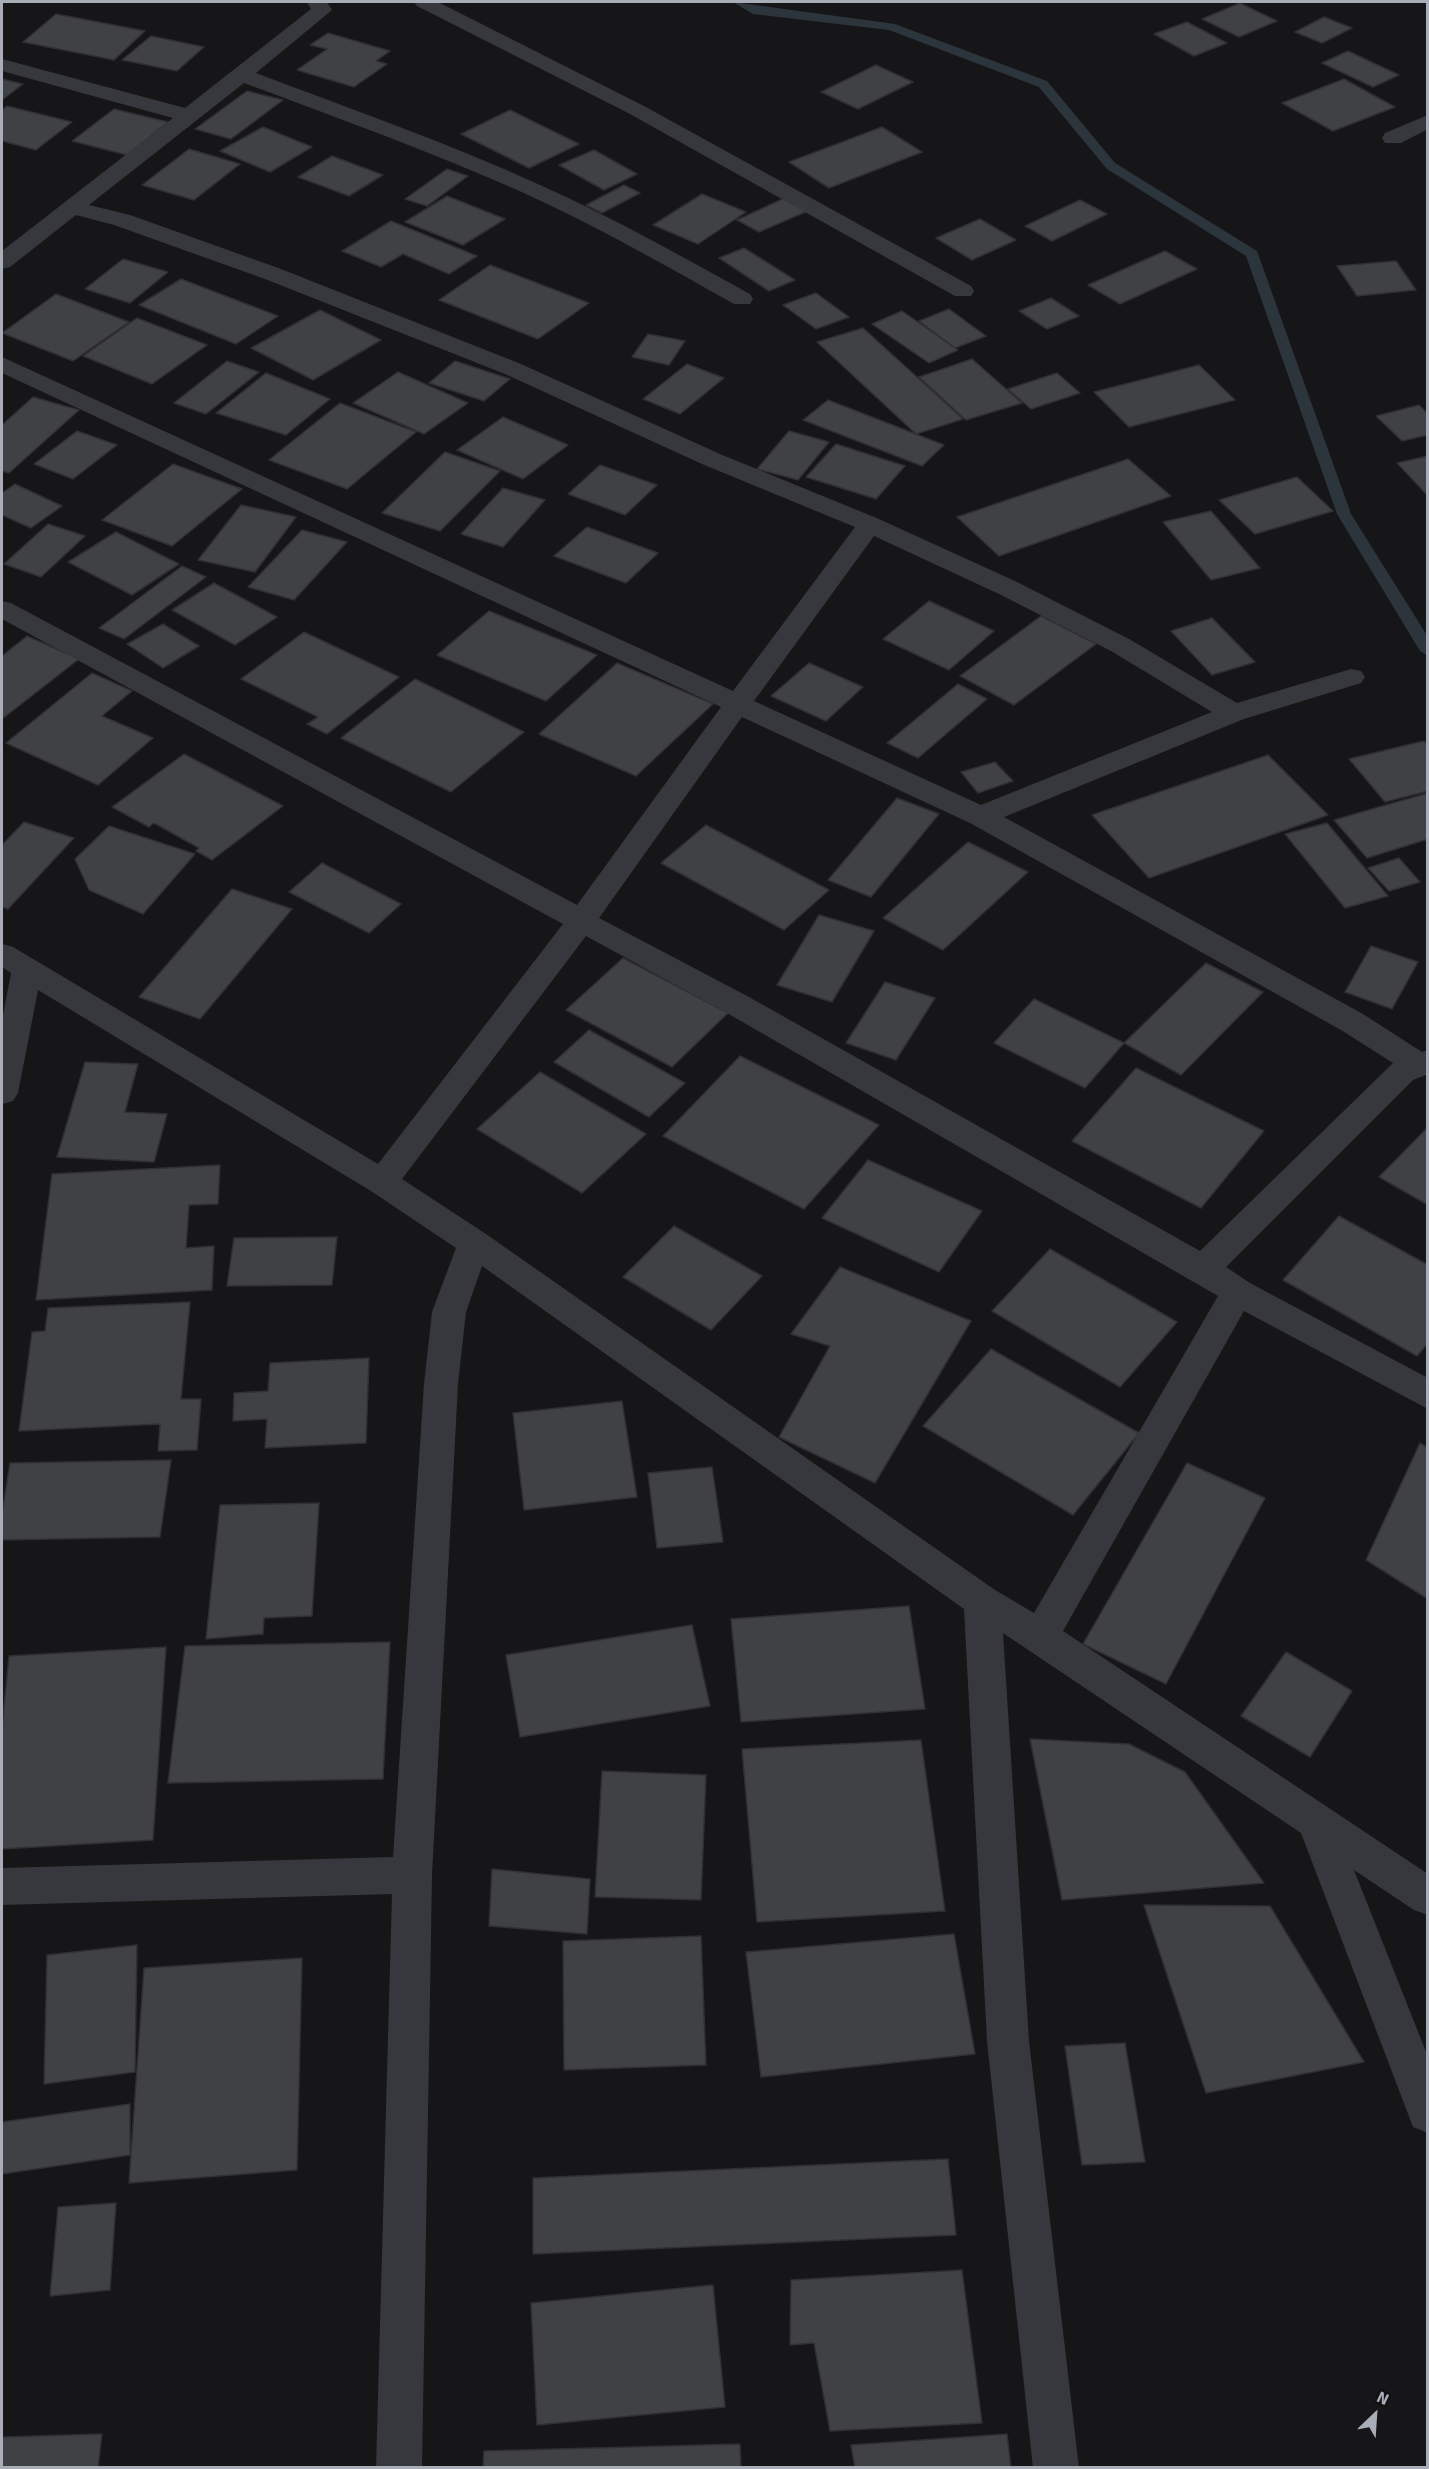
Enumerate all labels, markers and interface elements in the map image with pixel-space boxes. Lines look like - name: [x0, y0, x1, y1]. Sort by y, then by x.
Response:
- north arrow: [1345, 2385, 1405, 2445]
- text: N: [1373, 2387, 1392, 2410]

